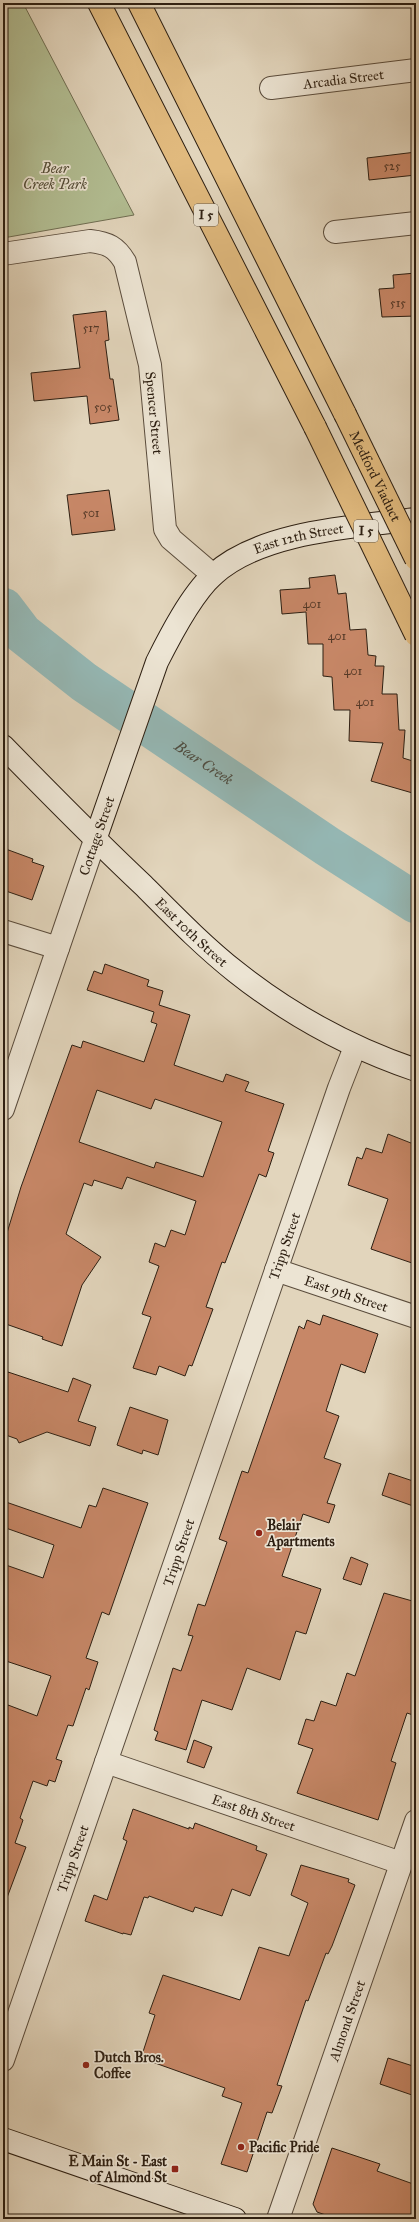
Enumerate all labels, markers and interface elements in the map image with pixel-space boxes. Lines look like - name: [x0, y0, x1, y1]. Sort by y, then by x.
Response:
- street label: Arcadia Street: [301, 66, 385, 93]
- house number: 525: [384, 159, 401, 173]
- park label: Bear Creek Park: [23, 160, 88, 193]
- road number: I 5: [194, 204, 218, 226]
- house number: 515: [390, 296, 406, 310]
- house number: 517: [83, 321, 99, 335]
- street label: Spencer Street: [142, 371, 167, 455]
- house number: 505: [94, 400, 112, 414]
- street label: Medford Viaduct: [346, 428, 405, 524]
- house number: 501: [82, 506, 100, 520]
- street label: East 12th Street: [251, 519, 345, 558]
- road number: I 5: [354, 520, 378, 542]
- house number: 401: [303, 597, 321, 611]
- house number: 401: [328, 629, 346, 643]
- house number: 401: [344, 664, 362, 678]
- house number: 401: [356, 695, 374, 709]
- water label: Bear Creek: [170, 736, 237, 789]
- street label: Cottage Street: [76, 794, 119, 878]
- street label: East 10th Street: [152, 894, 231, 970]
- street label: Tripp Street: [265, 1210, 304, 1282]
- street label: East 9th Street: [302, 1272, 390, 1315]
- street label: Tripp Street: [159, 1516, 198, 1588]
- place label: Belair Apartments: [266, 1517, 335, 1551]
- marker: Belair Apartments: [254, 1528, 264, 1538]
- street label: East 8th Street: [210, 1790, 298, 1835]
- street label: Tripp Street: [53, 1823, 92, 1895]
- street label: Almond Street: [325, 1978, 369, 2064]
- place label: Dutch Bros. Coffee: [94, 2049, 164, 2082]
- marker: Dutch Bros. Coffee: [81, 2060, 91, 2070]
- place label: Pacific Pride: [249, 2139, 319, 2156]
- marker: Pacific Pride: [236, 2142, 246, 2152]
- place label: E Main St - East of Almond St: [68, 2153, 167, 2186]
- marker: E Main St - East of Almond St: [170, 2164, 180, 2174]

